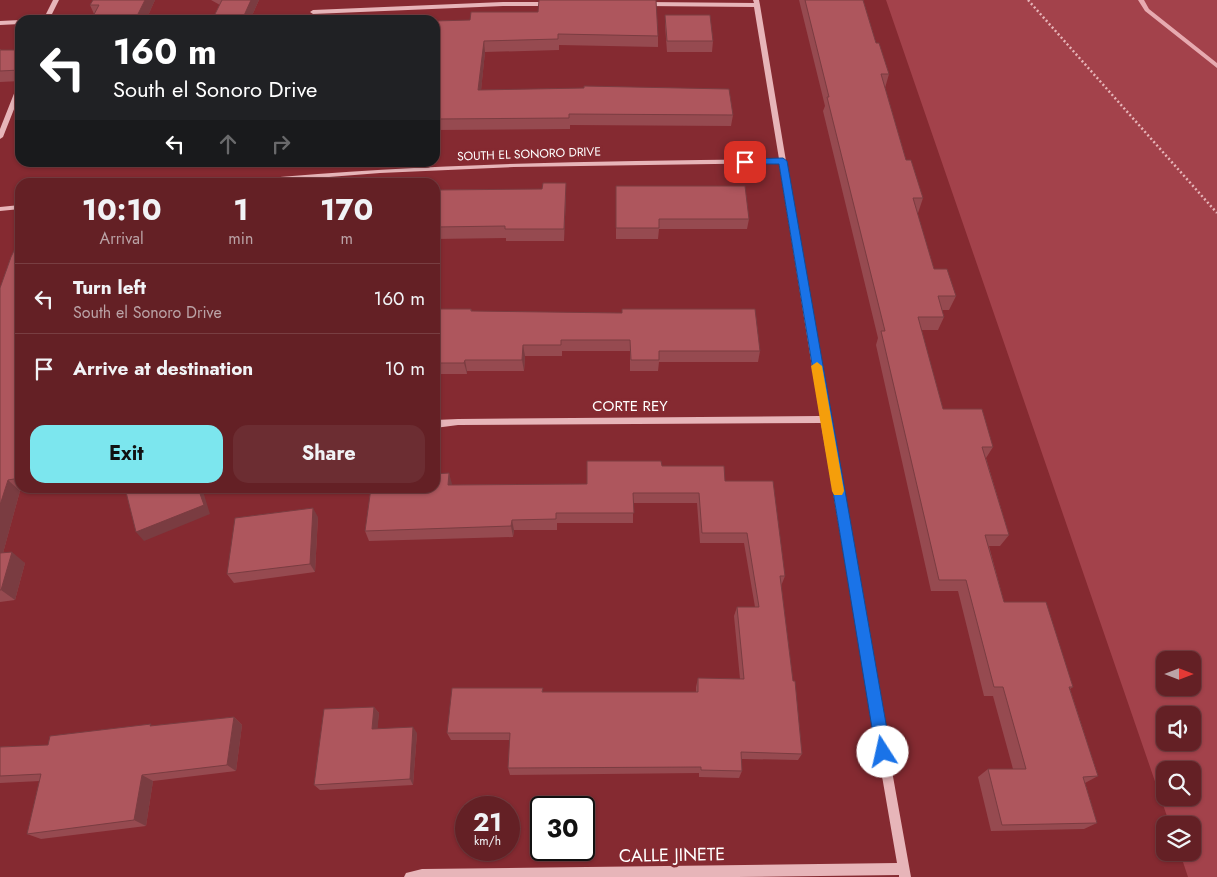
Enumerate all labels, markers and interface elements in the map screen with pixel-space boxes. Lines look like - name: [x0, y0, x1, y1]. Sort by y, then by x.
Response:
- text: 160 m: [113, 27, 217, 77]
- icon: left: [30, 35, 95, 100]
- text: South el Sonoro Drive: [113, 73, 317, 105]
- icon: left: [161, 130, 189, 158]
- icon: ahead: [214, 130, 242, 158]
- icon: right: [267, 130, 295, 158]
- pin: [724, 141, 766, 183]
- street label: SOUTH EL SONORO DRIVE: [457, 142, 601, 166]
- icon: arrive: [731, 148, 759, 176]
- text: 10:10: [82, 188, 162, 231]
- text: 1: [233, 188, 248, 231]
- text: 170: [320, 188, 373, 231]
- text: Arrival: [100, 227, 144, 250]
- text: min: [228, 227, 253, 250]
- text: m: [340, 227, 353, 250]
- text: Turn left: [73, 274, 146, 301]
- icon: left: [30, 285, 58, 313]
- text: 160 m: [374, 285, 425, 312]
- text: South el Sonoro Drive: [73, 301, 222, 324]
- icon: arrive: [30, 355, 58, 383]
- text: Arrive at destination: [73, 355, 253, 382]
- text: 10 m: [385, 355, 425, 382]
- street label: CORTE REY: [592, 395, 668, 417]
- button: Exit: [30, 425, 223, 483]
- button: Share: [233, 425, 425, 483]
- north arrow: [1156, 651, 1201, 696]
- map controls: [1156, 651, 1201, 861]
- button: sound: [1156, 706, 1201, 751]
- position arrow: [856, 725, 908, 777]
- button: search: [1156, 761, 1201, 806]
- speed limit sign: 30: [530, 796, 595, 861]
- text: 21: [473, 804, 502, 840]
- button: layers: [1156, 816, 1201, 861]
- text: km/h: [474, 832, 501, 850]
- street label: CALLE JINETE: [619, 841, 725, 869]

